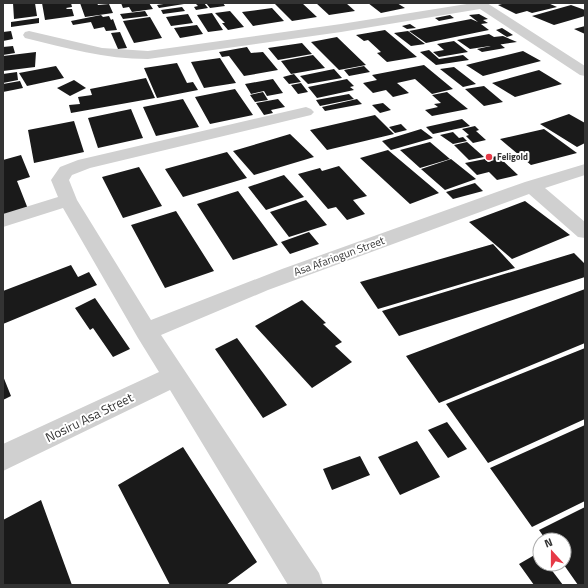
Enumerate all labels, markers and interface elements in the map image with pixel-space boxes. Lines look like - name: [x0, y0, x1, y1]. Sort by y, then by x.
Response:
- place label: Feligold: [497, 150, 528, 163]
- marker: Feligold: [484, 152, 494, 162]
- street label: Asa Afariogun Street: [291, 232, 387, 280]
- street label: Nosiru Asa Street: [42, 387, 137, 447]
- north arrow: [532, 532, 572, 572]
- text: N: [542, 534, 555, 551]

